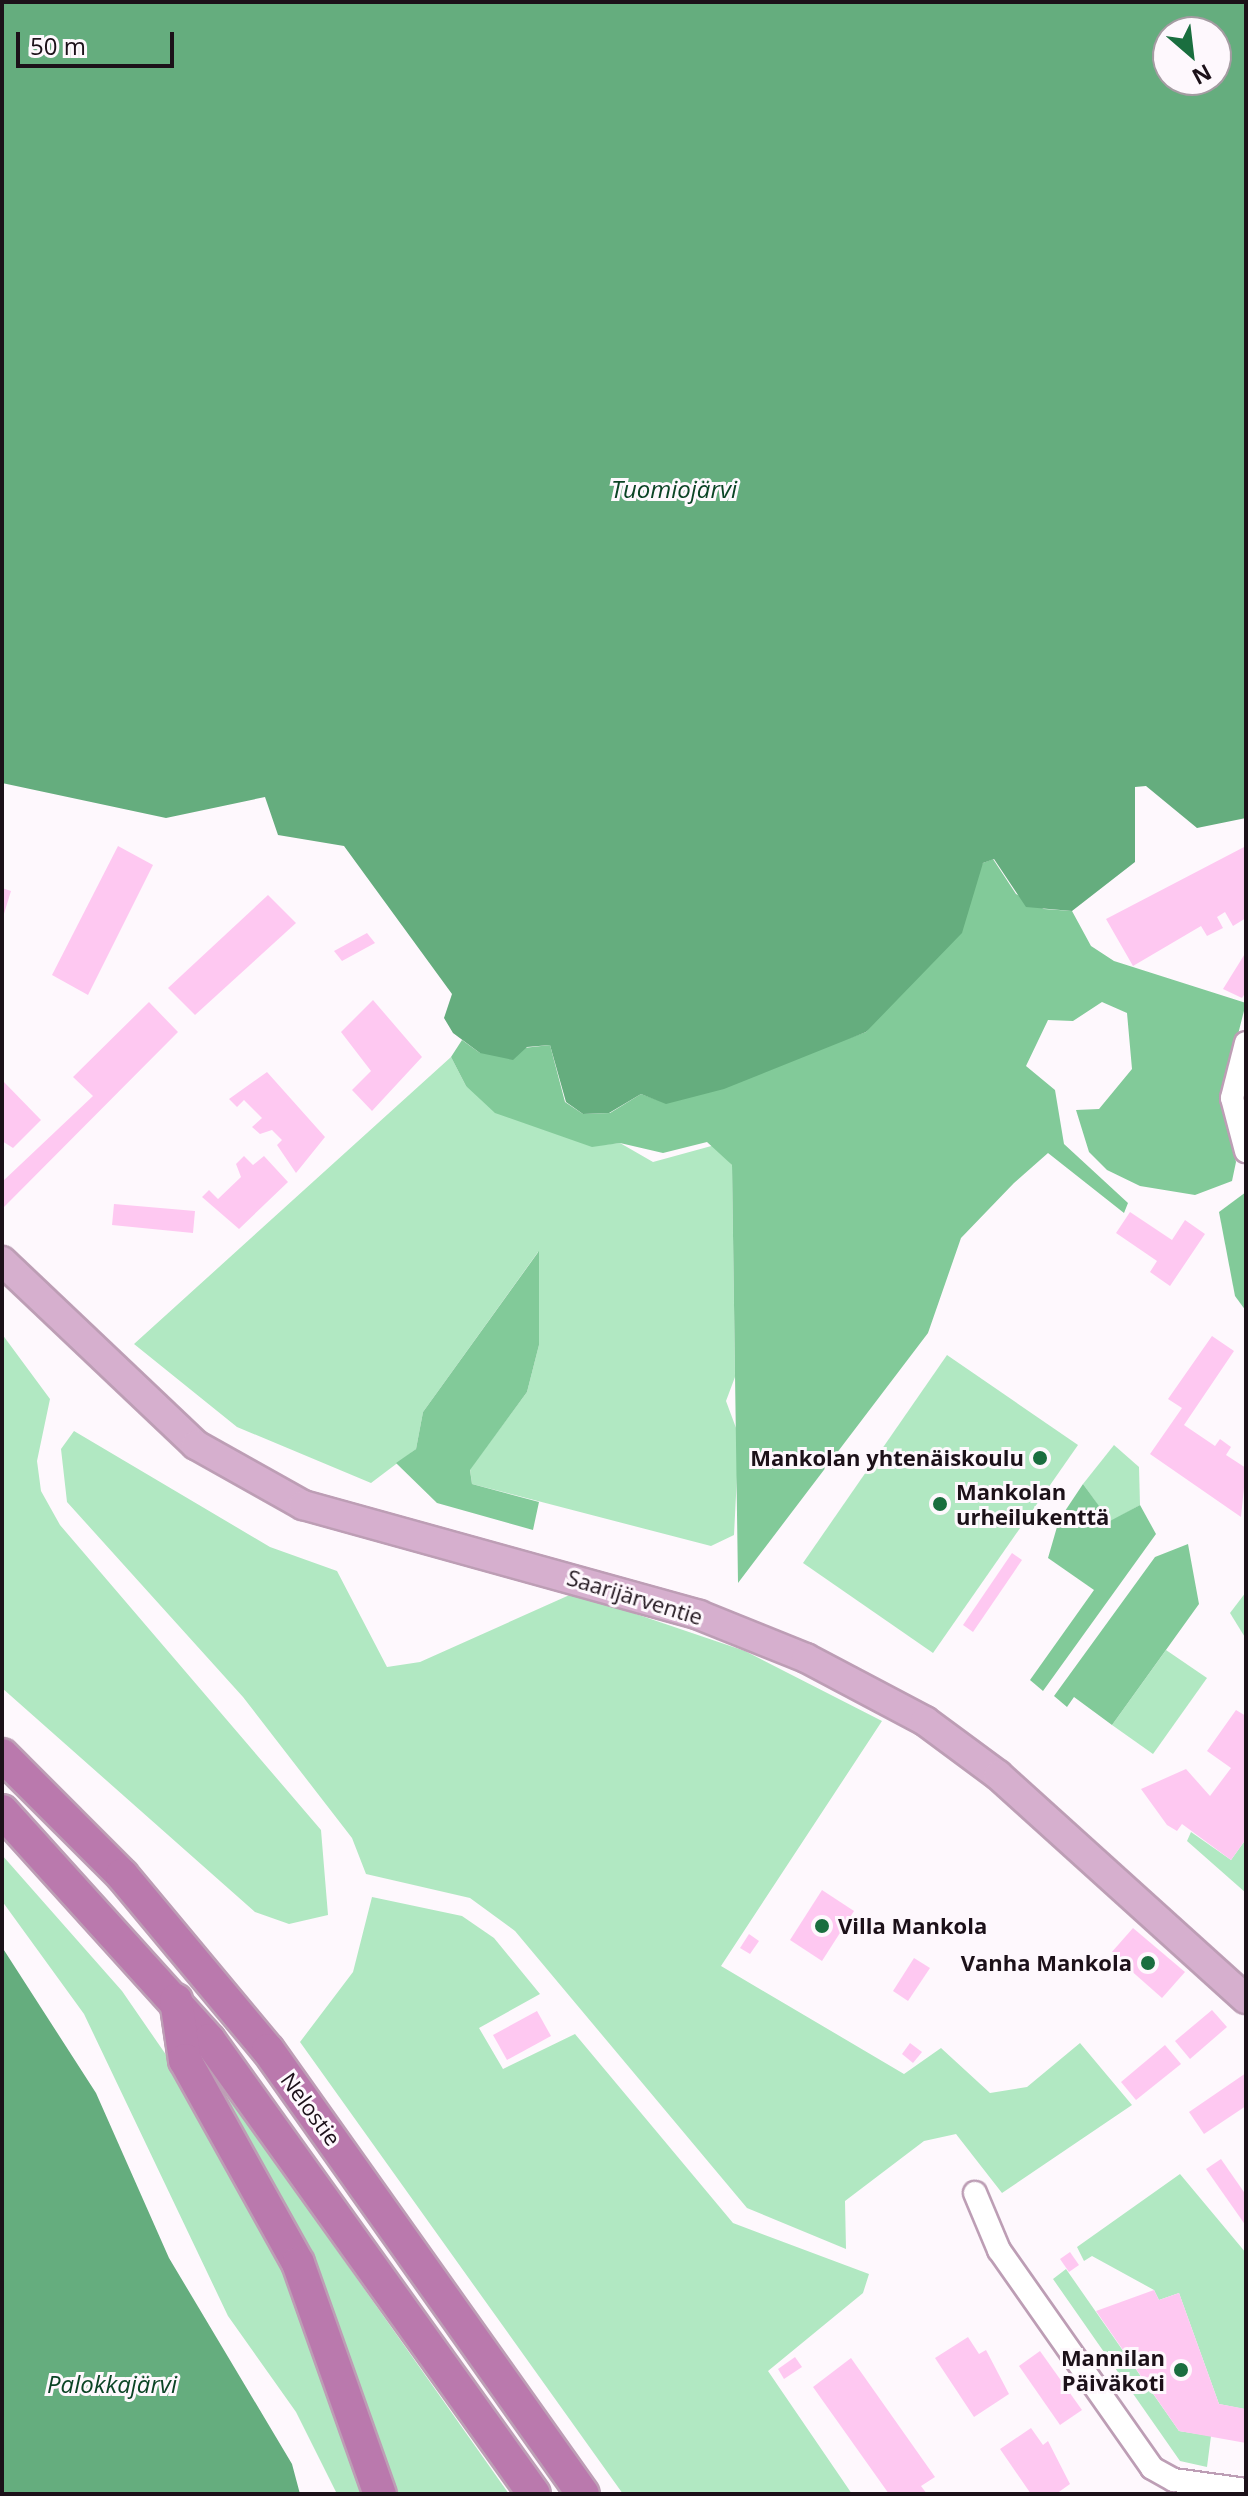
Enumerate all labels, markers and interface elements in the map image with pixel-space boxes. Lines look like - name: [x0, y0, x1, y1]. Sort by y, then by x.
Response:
- scale bar: [20, 16, 178, 66]
- north arrow: [1152, 16, 1232, 96]
- text: 50 m: [30, 29, 86, 62]
- text: N: [1187, 58, 1217, 93]
- water label: Tuomiojärvi: [611, 475, 737, 503]
- place label: Mankolan yhtenäiskoulu: [750, 1445, 1024, 1471]
- marker: Mankolan yhtenäiskoulu: [1031, 1449, 1049, 1467]
- place label: Mankolan urheilukenttä: [956, 1478, 1109, 1530]
- marker: Mankolan urheilukenttä: [931, 1495, 949, 1513]
- street label: Saarijärventie: [564, 1564, 706, 1630]
- place label: Villa Mankola: [838, 1913, 987, 1939]
- marker: Villa Mankola: [813, 1917, 831, 1935]
- place label: Vanha Mankola: [961, 1950, 1132, 1976]
- marker: Vanha Mankola: [1139, 1954, 1157, 1972]
- street label: Nelostie: [276, 2067, 346, 2151]
- place label: Mannilan Päiväkoti: [1061, 2344, 1165, 2396]
- marker: Mannilan Päiväkoti: [1172, 2361, 1190, 2379]
- water label: Palokkajärvi: [47, 2370, 177, 2398]

